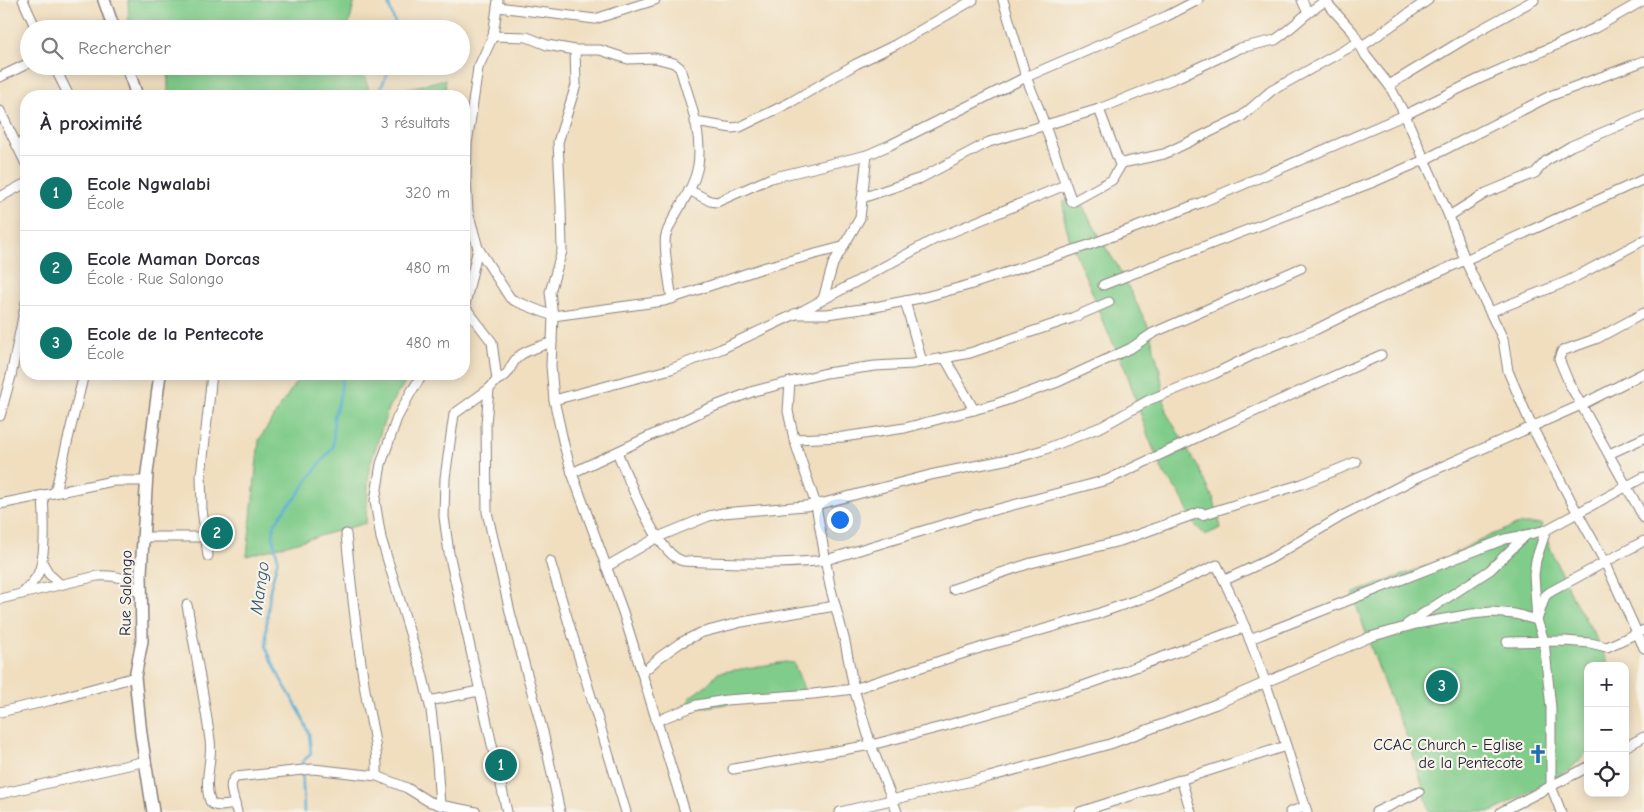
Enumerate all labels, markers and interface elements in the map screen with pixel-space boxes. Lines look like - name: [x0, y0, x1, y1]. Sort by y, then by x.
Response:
- search box: [20, 20, 470, 75]
- icon: search: [38, 34, 66, 62]
- text: Rechercher: [78, 37, 171, 59]
- text: À proximité: [40, 111, 142, 135]
- text: 3 résultats: [381, 114, 450, 132]
- text: Ecole Ngwalabi: [87, 173, 211, 195]
- text: 1: [53, 184, 59, 202]
- text: 320 m: [405, 184, 450, 202]
- text: École: [87, 195, 124, 213]
- text: Ecole Maman Dorcas: [87, 248, 260, 270]
- text: 2: [52, 259, 60, 277]
- text: 480 m: [406, 259, 450, 277]
- text: École · Rue Salongo: [87, 270, 224, 288]
- text: Ecole de la Pentecote: [87, 323, 264, 345]
- text: 3: [52, 334, 60, 352]
- text: 480 m: [406, 334, 450, 352]
- text: École: [87, 345, 124, 363]
- your location: [827, 507, 853, 533]
- pin: 2: [201, 514, 233, 552]
- street label: Rue Salongo: [116, 550, 136, 636]
- water label: Mango: [246, 560, 274, 617]
- map controls: [1584, 662, 1629, 797]
- button: +: [1584, 662, 1629, 707]
- pin: 3: [1426, 667, 1458, 705]
- button: −: [1584, 707, 1629, 752]
- place label: CCAC Church - Eglise de la Pentecote: [1373, 736, 1523, 772]
- church icon: CCAC Church - Eglise de la Pentecote: [1527, 743, 1549, 765]
- pin: 1: [485, 746, 517, 784]
- button: locate: [1584, 752, 1629, 797]

